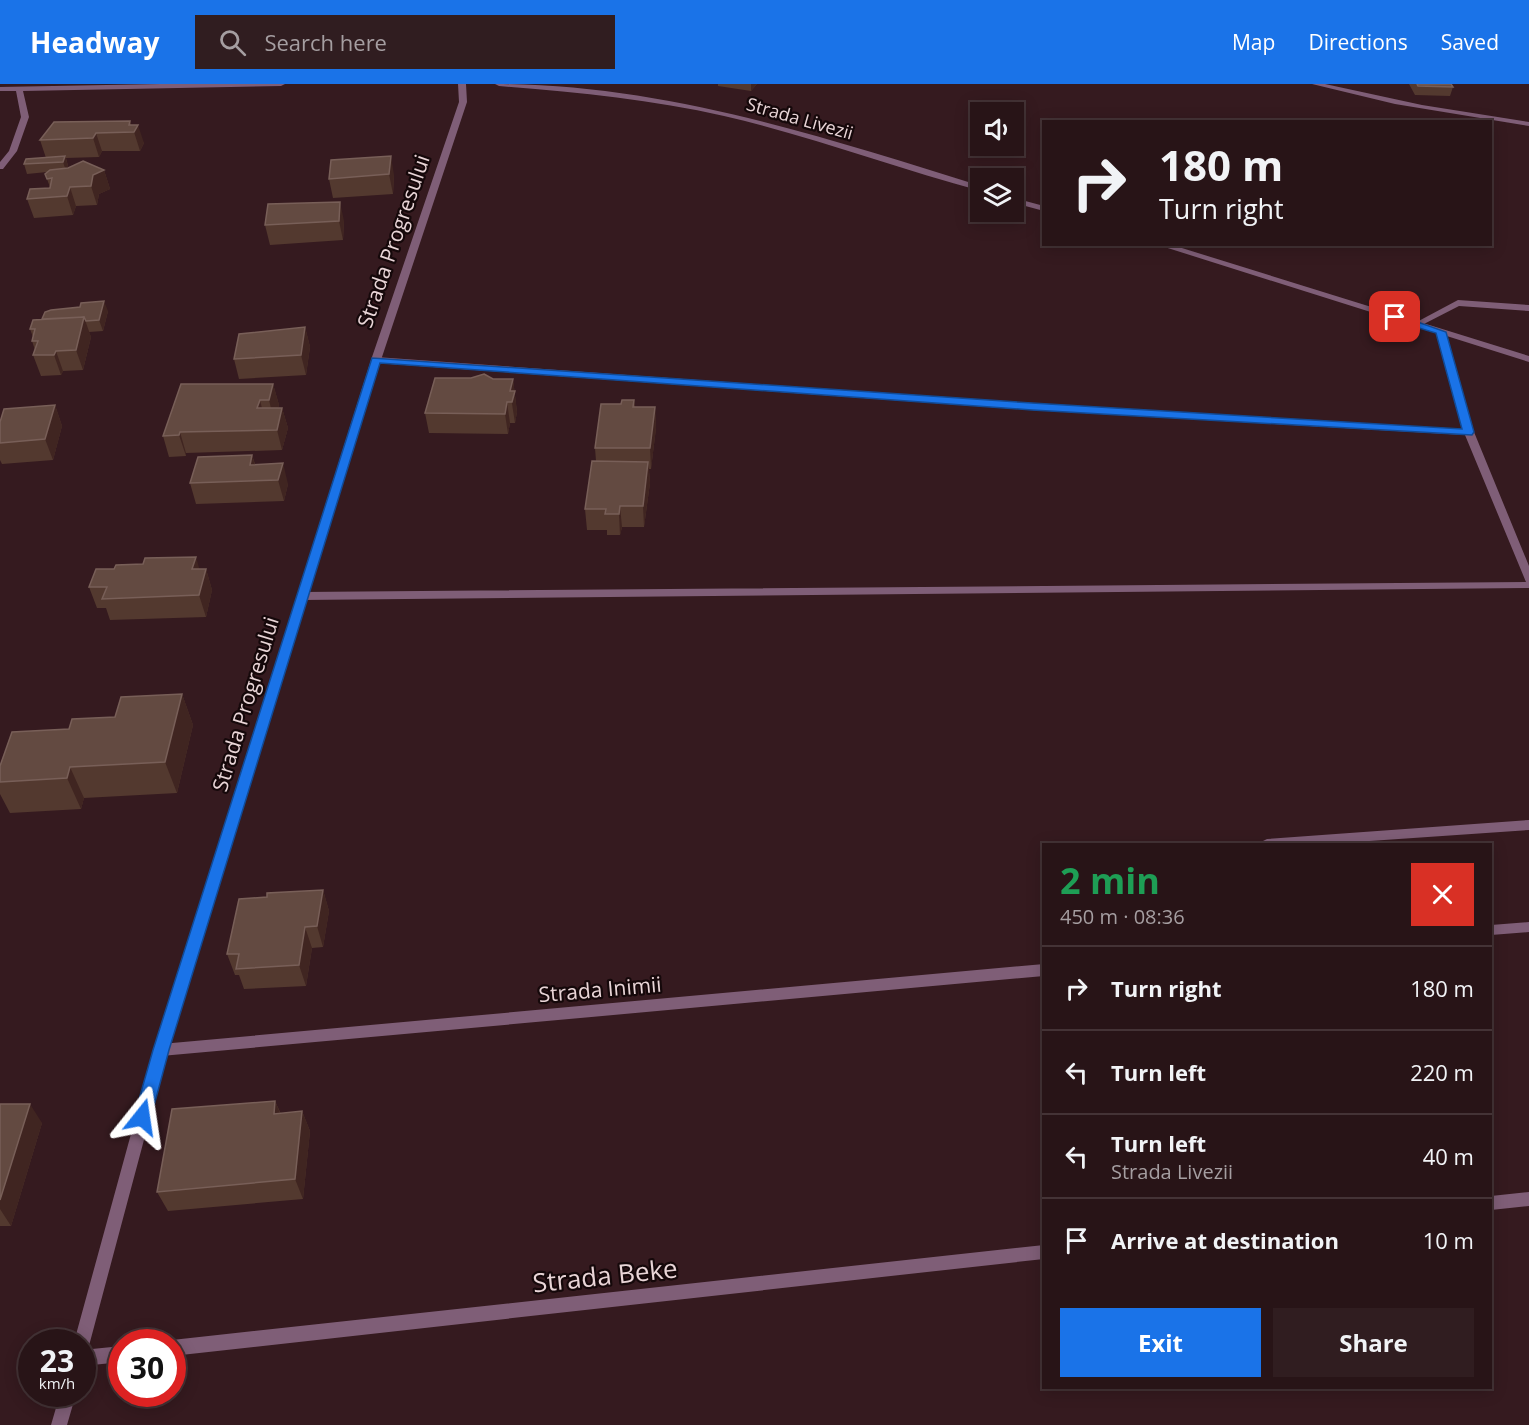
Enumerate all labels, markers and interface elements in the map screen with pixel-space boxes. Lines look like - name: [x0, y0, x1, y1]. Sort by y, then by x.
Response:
- search box: [195, 15, 615, 69]
- text: Headway: [30, 23, 159, 61]
- icon: search: [216, 26, 249, 59]
- text: Search here: [264, 27, 387, 57]
- text: Map: [1232, 28, 1275, 56]
- text: Directions: [1308, 28, 1408, 56]
- text: Saved: [1441, 28, 1499, 56]
- street label: Strada Livezii: [744, 91, 856, 145]
- map controls: [970, 102, 1024, 222]
- button: sound: [970, 102, 1024, 156]
- text: 180 m: [1159, 136, 1283, 193]
- icon: right: [1060, 144, 1138, 222]
- street label: Strada Progresului: [350, 151, 436, 331]
- button: layers: [970, 168, 1024, 222]
- text: Turn right: [1159, 190, 1284, 227]
- pin: [1369, 291, 1420, 342]
- icon: arrive: [1378, 300, 1411, 333]
- street label: Strada Progresului: [205, 613, 285, 795]
- text: 2 min: [1060, 856, 1160, 905]
- button: close: [1411, 863, 1474, 926]
- text: 450 m · 08:36: [1060, 903, 1185, 930]
- street label: Strada Inimii: [537, 970, 663, 1008]
- icon: right: [1060, 972, 1093, 1005]
- text: Turn right: [1111, 973, 1222, 1003]
- text: 180 m: [1410, 973, 1474, 1003]
- icon: left: [1060, 1056, 1093, 1089]
- text: Turn left: [1111, 1057, 1206, 1087]
- text: 220 m: [1410, 1057, 1474, 1087]
- position arrow: [110, 1085, 174, 1149]
- text: Turn left: [1111, 1128, 1206, 1158]
- icon: left: [1060, 1140, 1093, 1173]
- text: 40 m: [1423, 1141, 1474, 1171]
- text: Strada Livezii: [1111, 1158, 1233, 1185]
- icon: arrive: [1060, 1224, 1093, 1257]
- text: Arrive at destination: [1111, 1225, 1339, 1255]
- text: 10 m: [1423, 1225, 1474, 1255]
- street label: Strada Beke: [531, 1250, 679, 1300]
- button: Exit: [1060, 1308, 1261, 1377]
- button: Share: [1273, 1308, 1474, 1377]
- speed limit sign: 30: [108, 1329, 186, 1407]
- text: 23: [40, 1340, 74, 1381]
- text: km/h: [39, 1373, 75, 1393]

